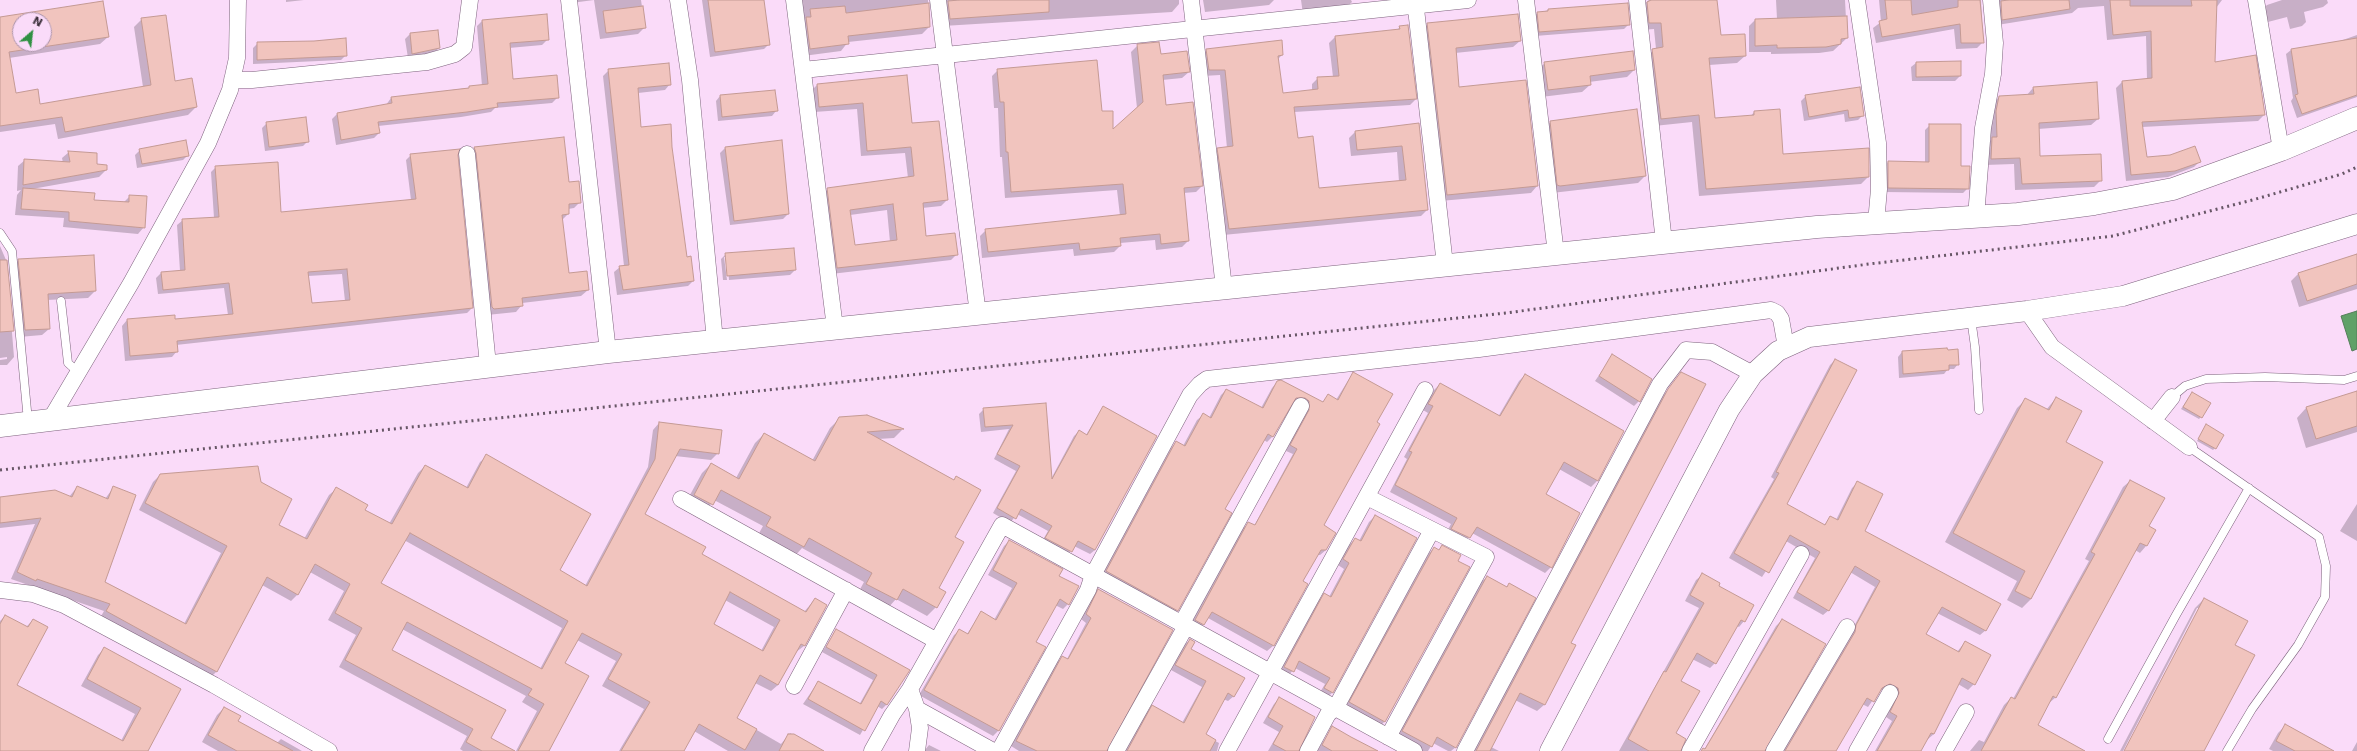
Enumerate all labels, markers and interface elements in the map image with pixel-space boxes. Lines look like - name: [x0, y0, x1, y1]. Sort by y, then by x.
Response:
- north arrow: [12, 12, 52, 52]
- text: N: [30, 14, 45, 30]

